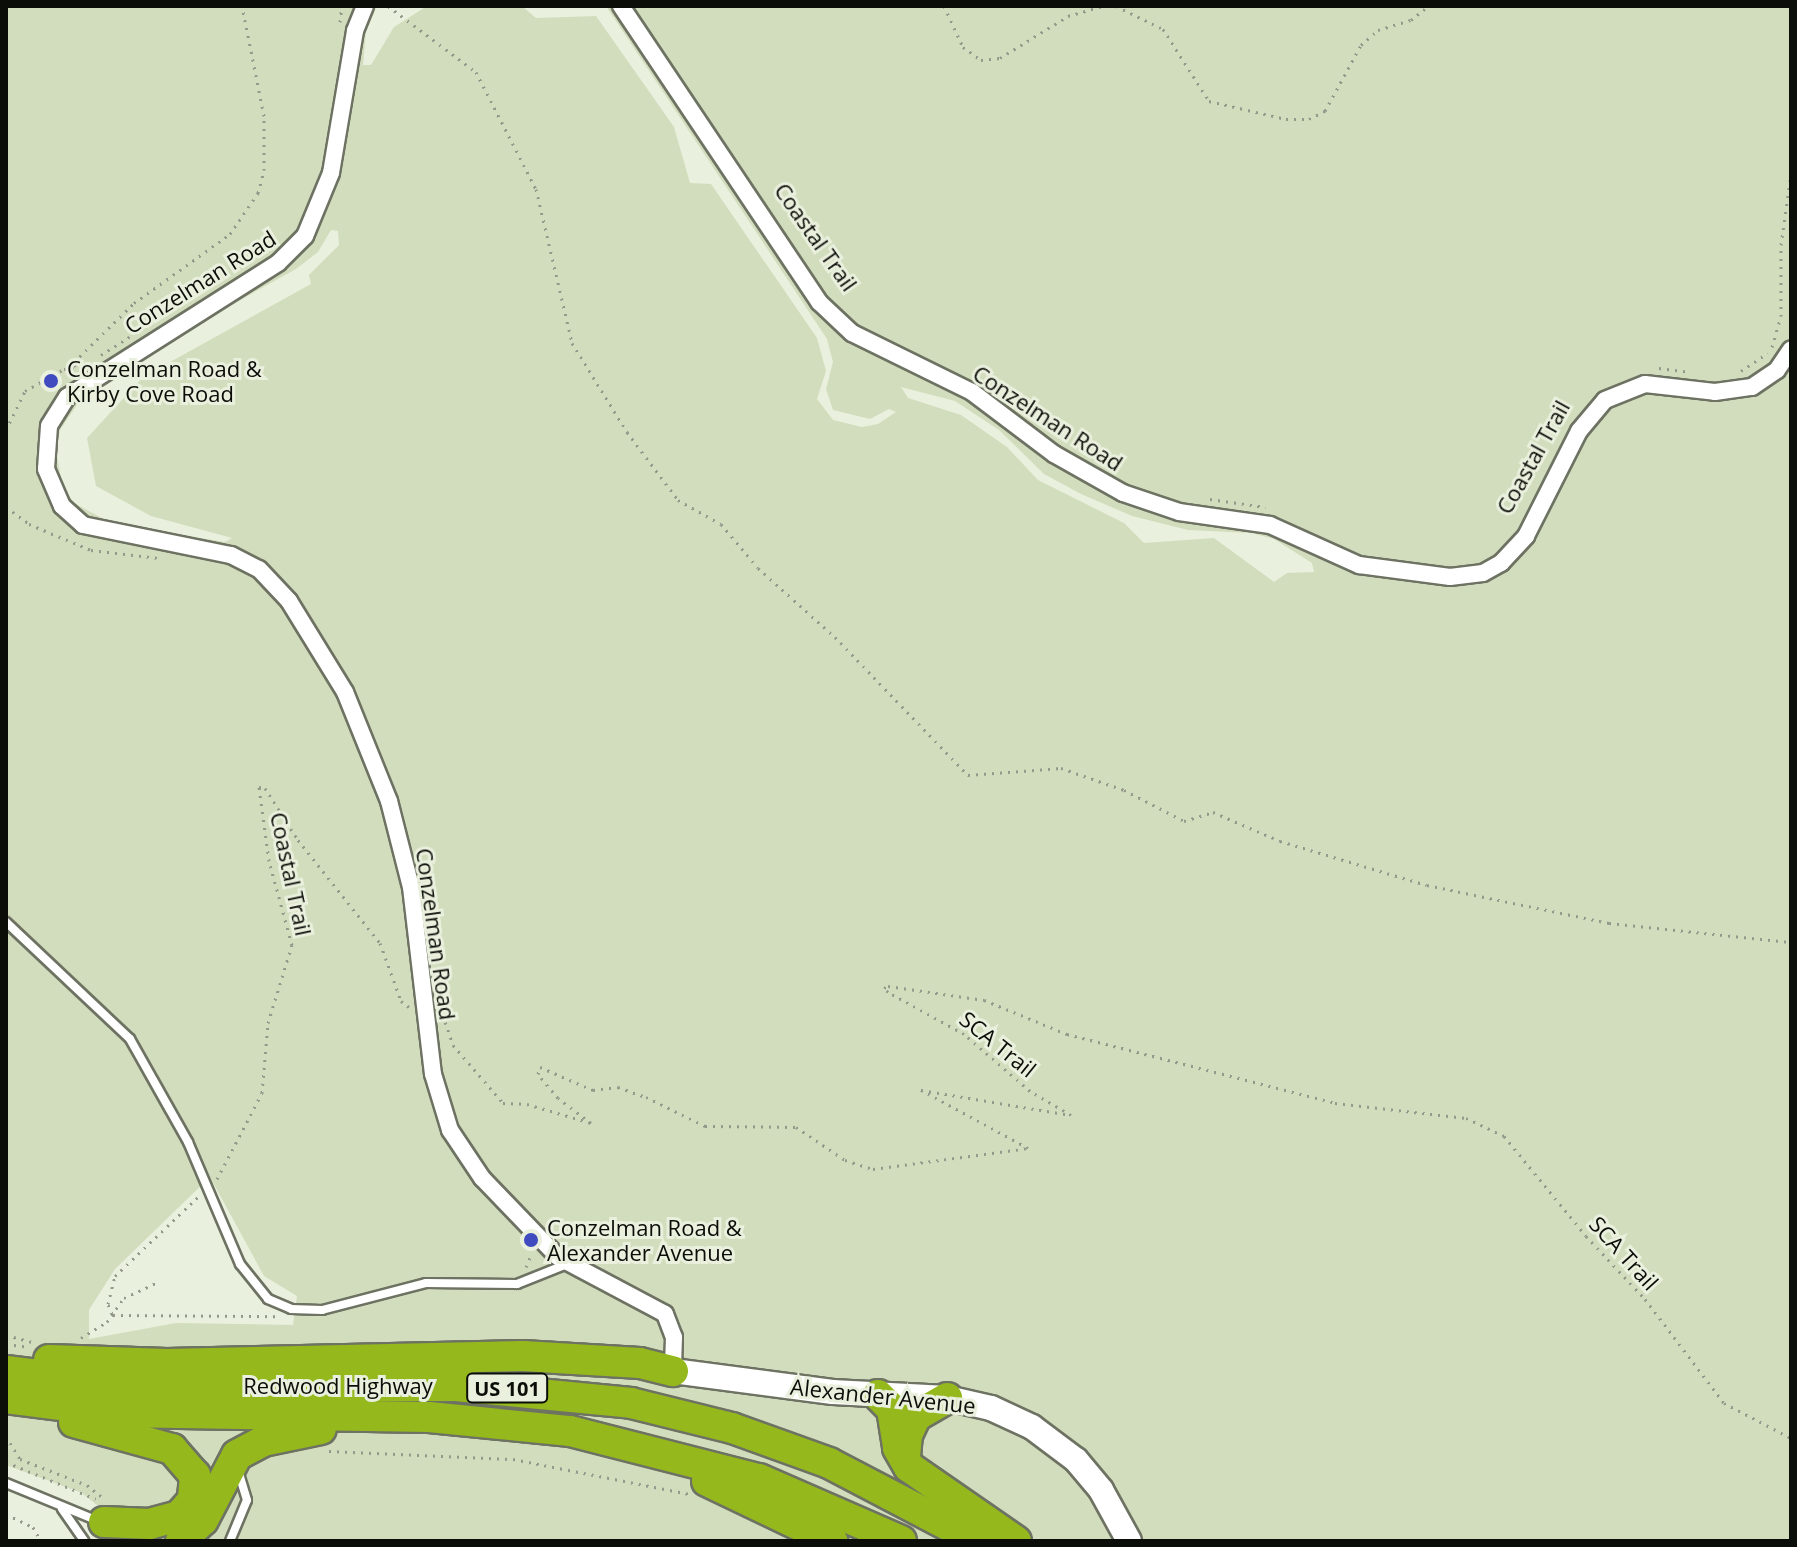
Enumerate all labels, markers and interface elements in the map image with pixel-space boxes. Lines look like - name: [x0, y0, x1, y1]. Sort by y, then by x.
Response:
- street label: Coastal Trail: [769, 178, 863, 296]
- street label: Conzelman Road: [120, 225, 280, 339]
- place label: Conzelman Road & Kirby Cove Road: [67, 355, 262, 406]
- street label: Conzelman Road: [968, 360, 1128, 476]
- marker: Conzelman Road & Kirby Cove Road: [42, 372, 60, 390]
- street label: Coastal Trail: [1491, 396, 1575, 518]
- street label: Coastal Trail: [265, 810, 317, 938]
- street label: Conzelman Road: [411, 846, 461, 1022]
- street label: SCA Trail: [955, 1005, 1041, 1083]
- street label: SCA Trail: [1584, 1211, 1664, 1295]
- place label: Conzelman Road & Alexander Avenue: [547, 1214, 742, 1266]
- marker: Conzelman Road & Alexander Avenue: [522, 1231, 540, 1249]
- road number: US 101: [465, 1372, 549, 1404]
- street label: Redwood Highway: [243, 1373, 433, 1399]
- street label: Alexander Avenue: [789, 1373, 977, 1419]

